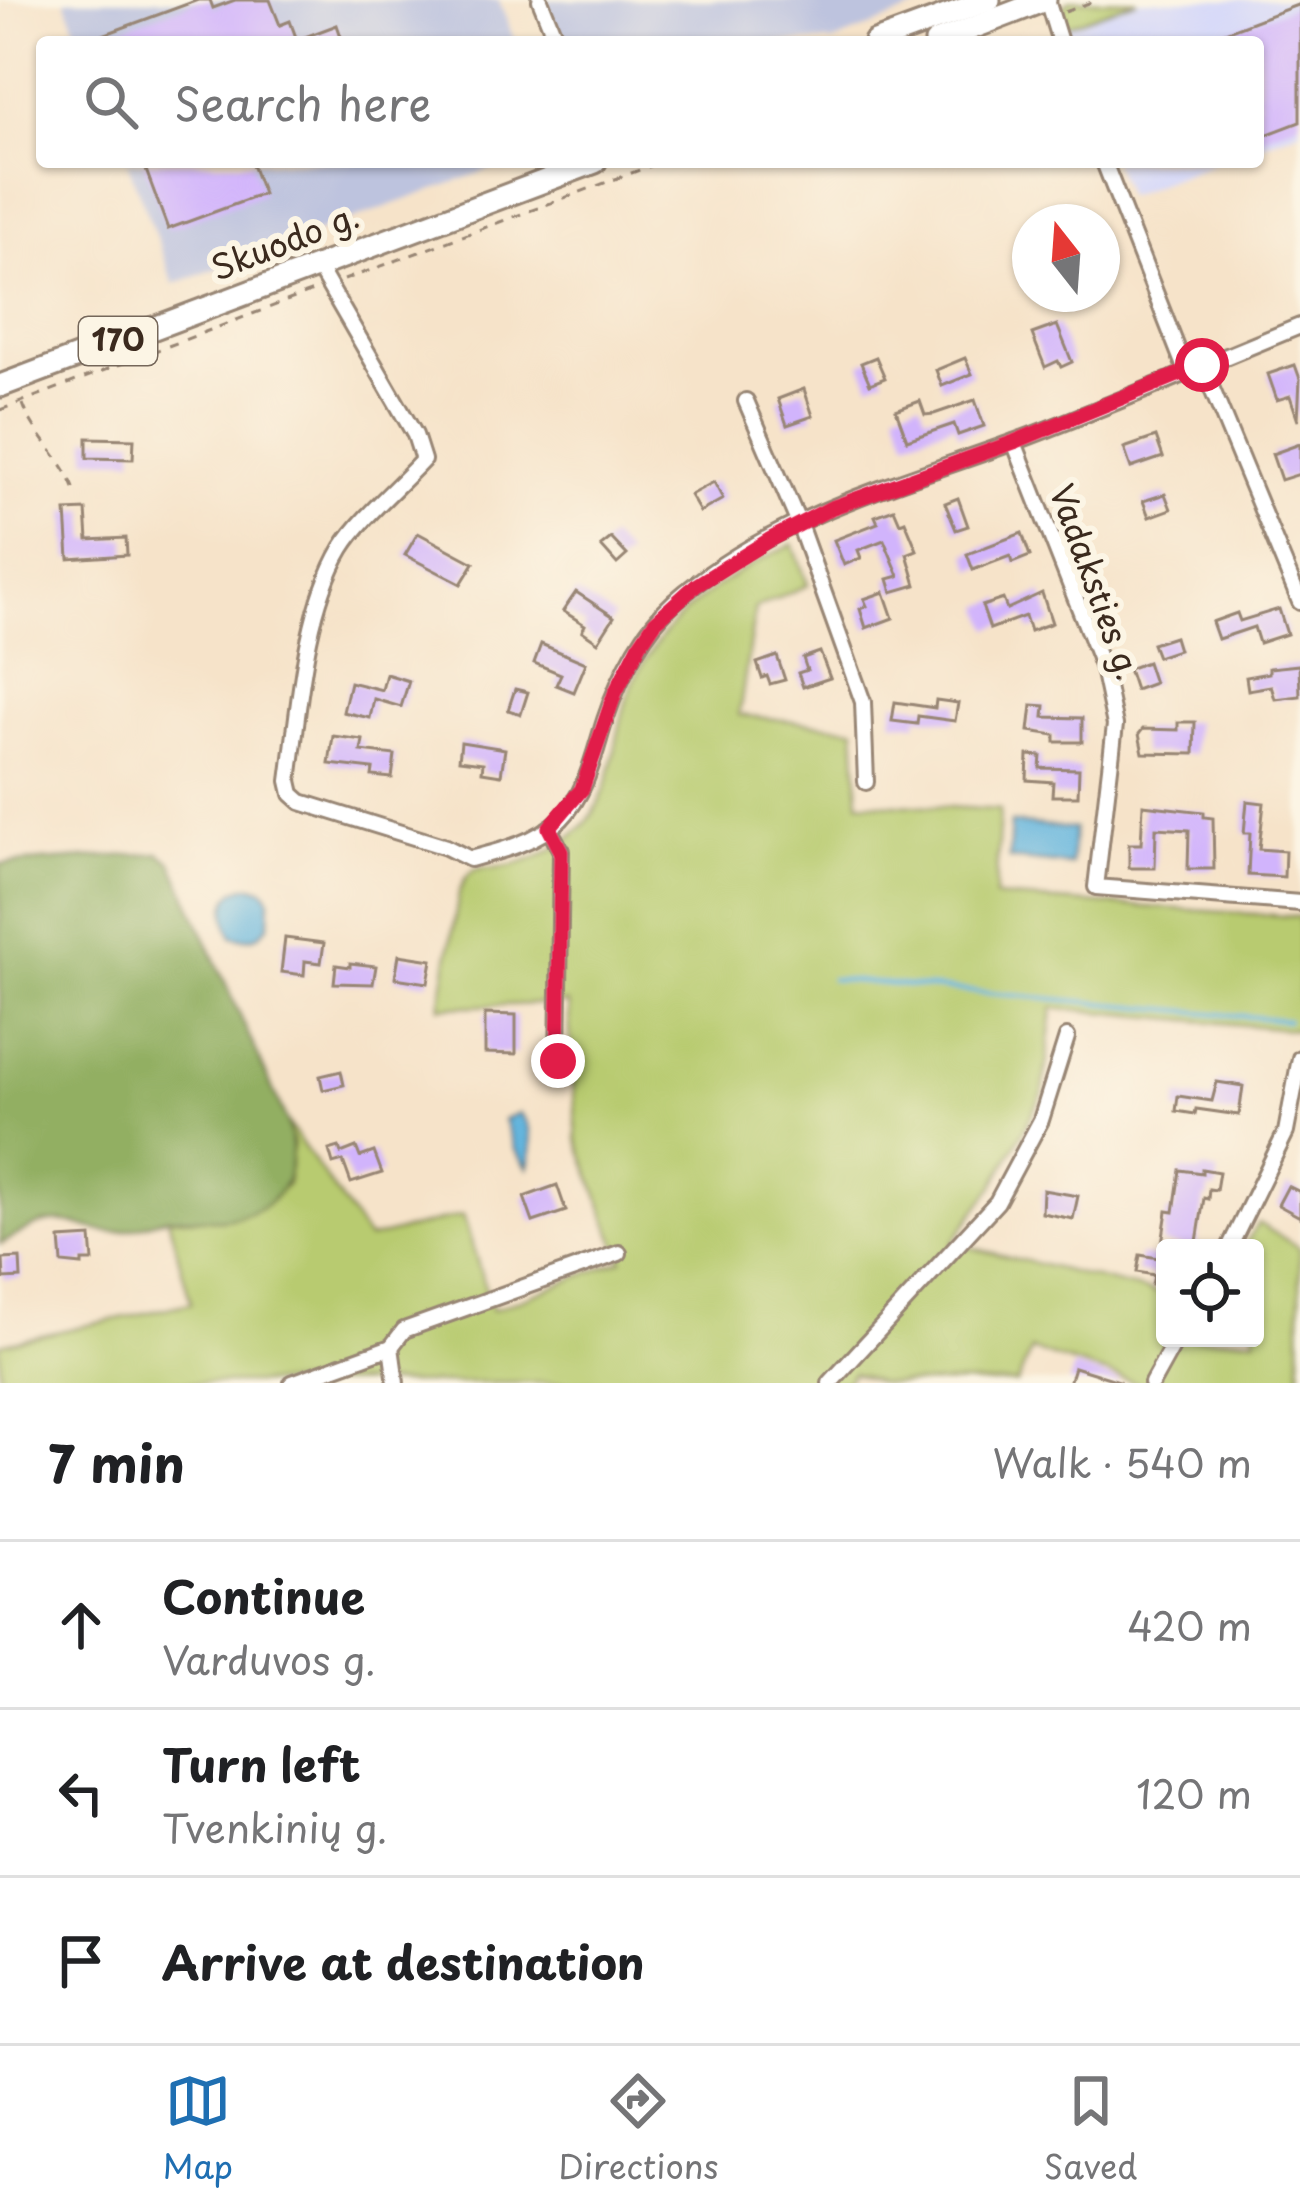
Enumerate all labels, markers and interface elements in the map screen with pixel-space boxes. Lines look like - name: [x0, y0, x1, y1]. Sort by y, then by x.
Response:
- search box: [36, 36, 1264, 168]
- text: Search here: [174, 68, 431, 136]
- icon: search: [78, 69, 144, 135]
- street label: Skuodo g.: [203, 189, 366, 291]
- north arrow: [1012, 204, 1120, 312]
- road number: 170: [79, 317, 157, 365]
- route start: [1175, 338, 1229, 392]
- street label: Vadaksties g.: [1038, 476, 1155, 686]
- route end: [531, 1034, 585, 1088]
- map controls: [1156, 1239, 1264, 1347]
- button: locate: [1156, 1239, 1264, 1347]
- text: 7 min: [48, 1423, 185, 1500]
- text: Walk · 540 m: [992, 1432, 1252, 1491]
- text: Continue: [162, 1561, 365, 1629]
- icon: ahead: [48, 1592, 114, 1658]
- text: 420 m: [1127, 1595, 1252, 1654]
- text: Varduvos g.: [162, 1629, 376, 1688]
- text: Turn left: [162, 1729, 361, 1797]
- icon: left: [48, 1760, 114, 1826]
- text: 120 m: [1136, 1763, 1252, 1822]
- text: Tvenkinių g.: [162, 1797, 388, 1856]
- text: Arrive at destination: [162, 1927, 645, 1995]
- icon: arrive: [48, 1928, 114, 1994]
- tab: Map: [163, 2068, 233, 2190]
- tab: Directions: [558, 2068, 719, 2190]
- tab: Saved: [1044, 2068, 1137, 2190]

